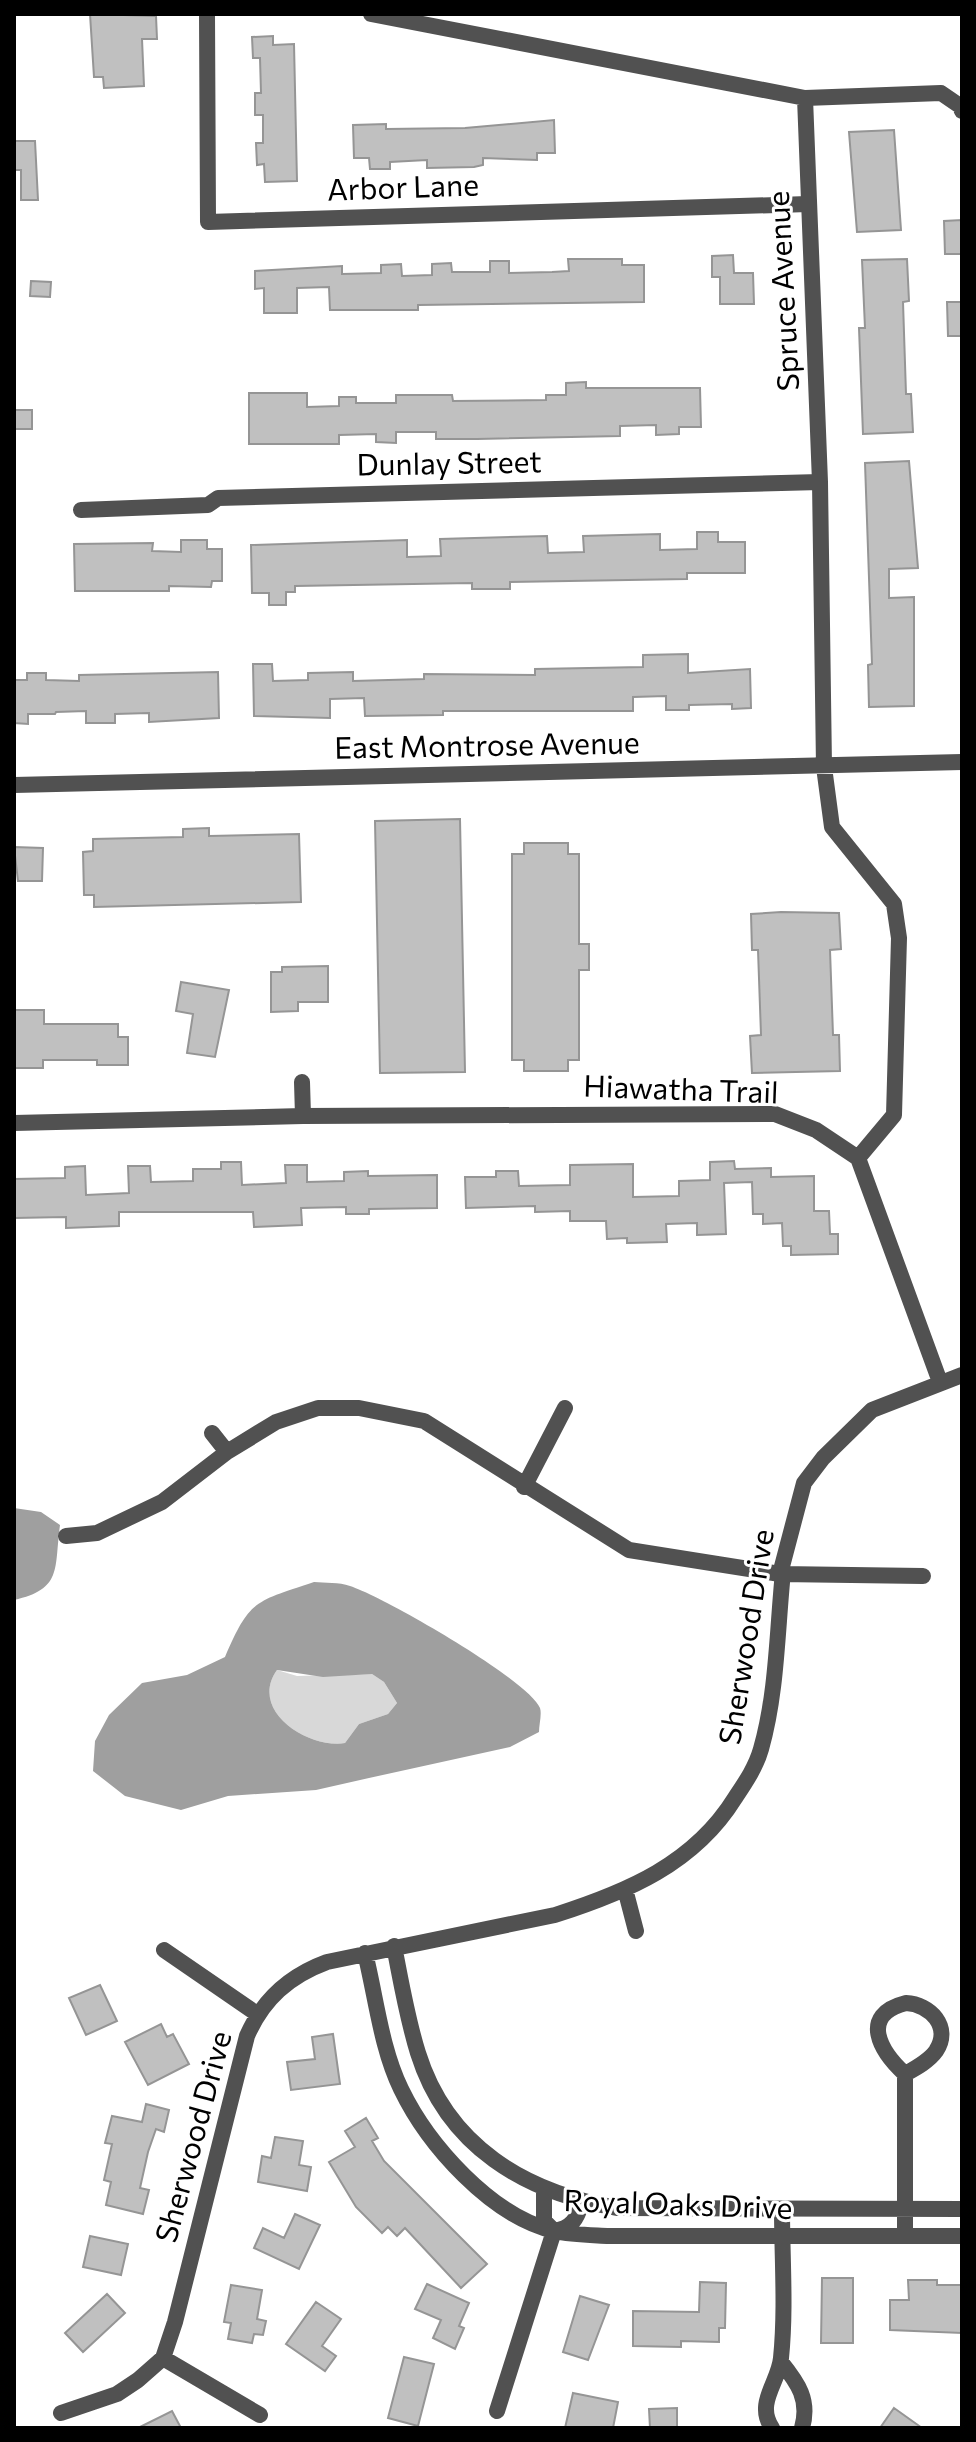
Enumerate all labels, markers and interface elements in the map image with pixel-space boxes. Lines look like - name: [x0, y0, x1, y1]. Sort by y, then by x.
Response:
- street label: Arbor Lane: [326, 164, 479, 207]
- street label: Spruce Avenue: [758, 190, 805, 392]
- street label: Dunlay Street: [356, 441, 542, 482]
- street label: East Montrose Avenue: [334, 722, 640, 765]
- street label: Hiawatha Trail: [583, 1066, 779, 1109]
- street label: Sherwood Drive: [709, 1526, 780, 1747]
- street label: Sherwood Drive: [146, 2027, 238, 2246]
- street label: Royal Oaks Drive: [563, 2180, 793, 2225]

